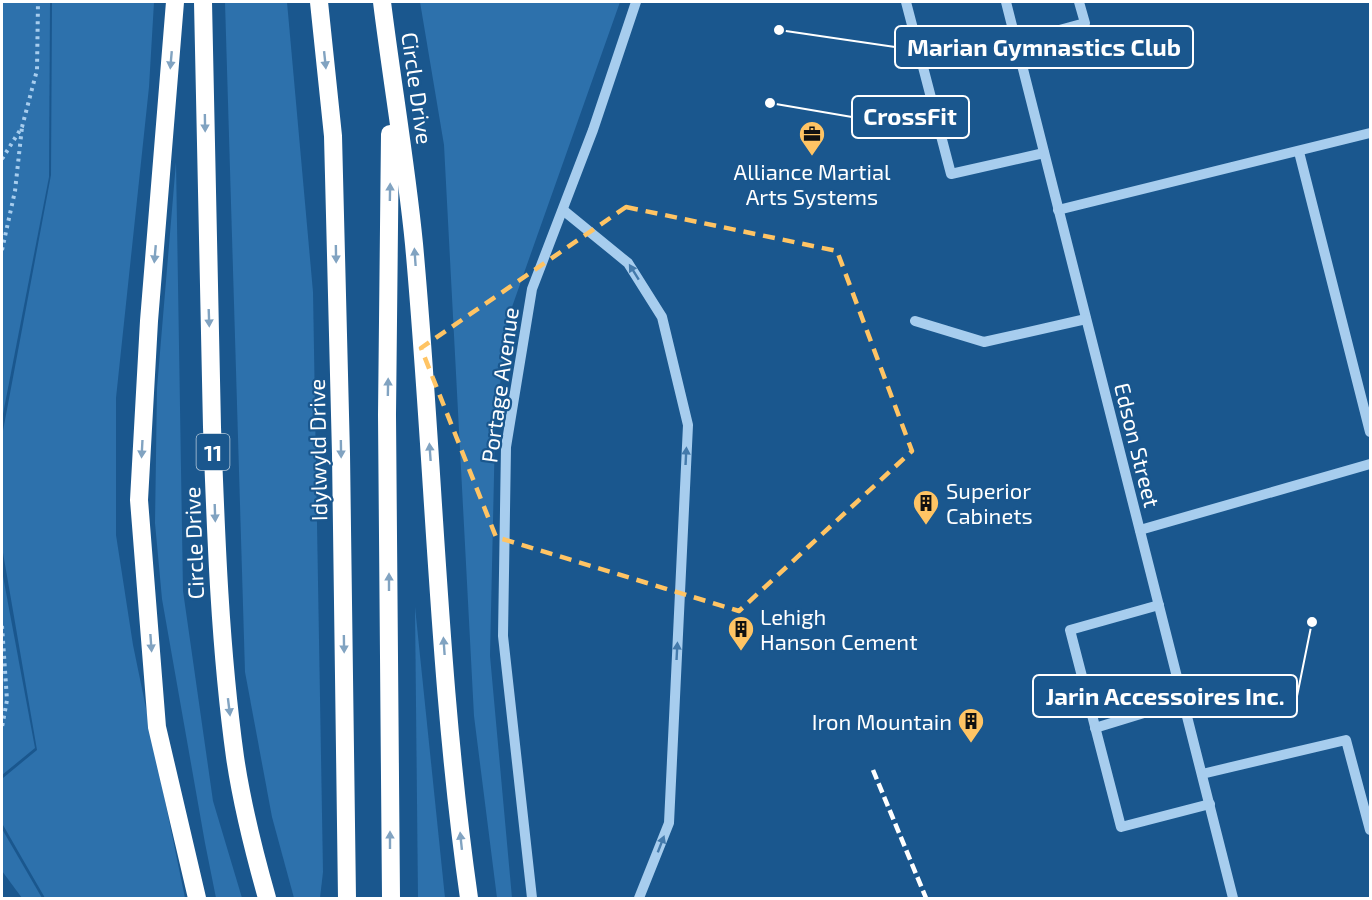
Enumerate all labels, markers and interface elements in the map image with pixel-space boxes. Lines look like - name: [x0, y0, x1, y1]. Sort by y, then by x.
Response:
- callout: Marian Gymnastics Club: [895, 26, 1193, 68]
- street label: Circle Drive: [397, 30, 439, 146]
- text: Marian Gymnastics Club: [907, 32, 1181, 61]
- one-way arrow: [166, 50, 176, 69]
- one-way arrow: [320, 50, 330, 69]
- callout: CrossFit: [852, 96, 969, 138]
- text: CrossFit: [863, 101, 957, 130]
- one-way arrow: [200, 113, 210, 132]
- office icon: Alliance Martial Arts Systems: [797, 119, 827, 157]
- place label: Alliance Martial Arts Systems: [733, 158, 891, 209]
- one-way arrow: [385, 183, 394, 202]
- one-way arrow: [150, 245, 160, 264]
- one-way arrow: [331, 245, 341, 264]
- one-way arrow: [410, 248, 420, 267]
- one-way arrow: [629, 264, 640, 280]
- street label: Portage Avenue: [475, 306, 523, 464]
- one-way arrow: [204, 308, 214, 327]
- one-way arrow: [383, 378, 393, 397]
- street label: Idylwyld Drive: [303, 379, 331, 521]
- street label: Edson Street: [1110, 380, 1166, 510]
- road number: 11: [196, 434, 230, 470]
- one-way arrow: [138, 439, 147, 458]
- one-way arrow: [336, 440, 346, 459]
- one-way arrow: [425, 442, 434, 461]
- one-way arrow: [682, 447, 691, 466]
- place label: Superior Cabinets: [946, 477, 1033, 528]
- street label: Circle Drive: [178, 486, 208, 600]
- building icon: Superior Cabinets: [911, 488, 941, 526]
- one-way arrow: [210, 503, 220, 522]
- one-way arrow: [384, 573, 394, 592]
- place label: Lehigh Hanson Cement: [760, 603, 918, 654]
- building icon: Lehigh Hanson Cement: [726, 614, 756, 652]
- one-way arrow: [146, 634, 155, 653]
- one-way arrow: [339, 635, 349, 654]
- one-way arrow: [439, 637, 449, 656]
- one-way arrow: [673, 641, 682, 660]
- callout: Jarin Accessoires Inc.: [1033, 675, 1297, 717]
- text: Jarin Accessoires Inc.: [1045, 681, 1285, 710]
- one-way arrow: [224, 698, 234, 717]
- building icon: Iron Mountain: [956, 706, 986, 744]
- place label: Iron Mountain: [812, 708, 952, 734]
- one-way arrow: [386, 831, 395, 850]
- one-way arrow: [456, 831, 466, 850]
- one-way arrow: [657, 835, 666, 853]

